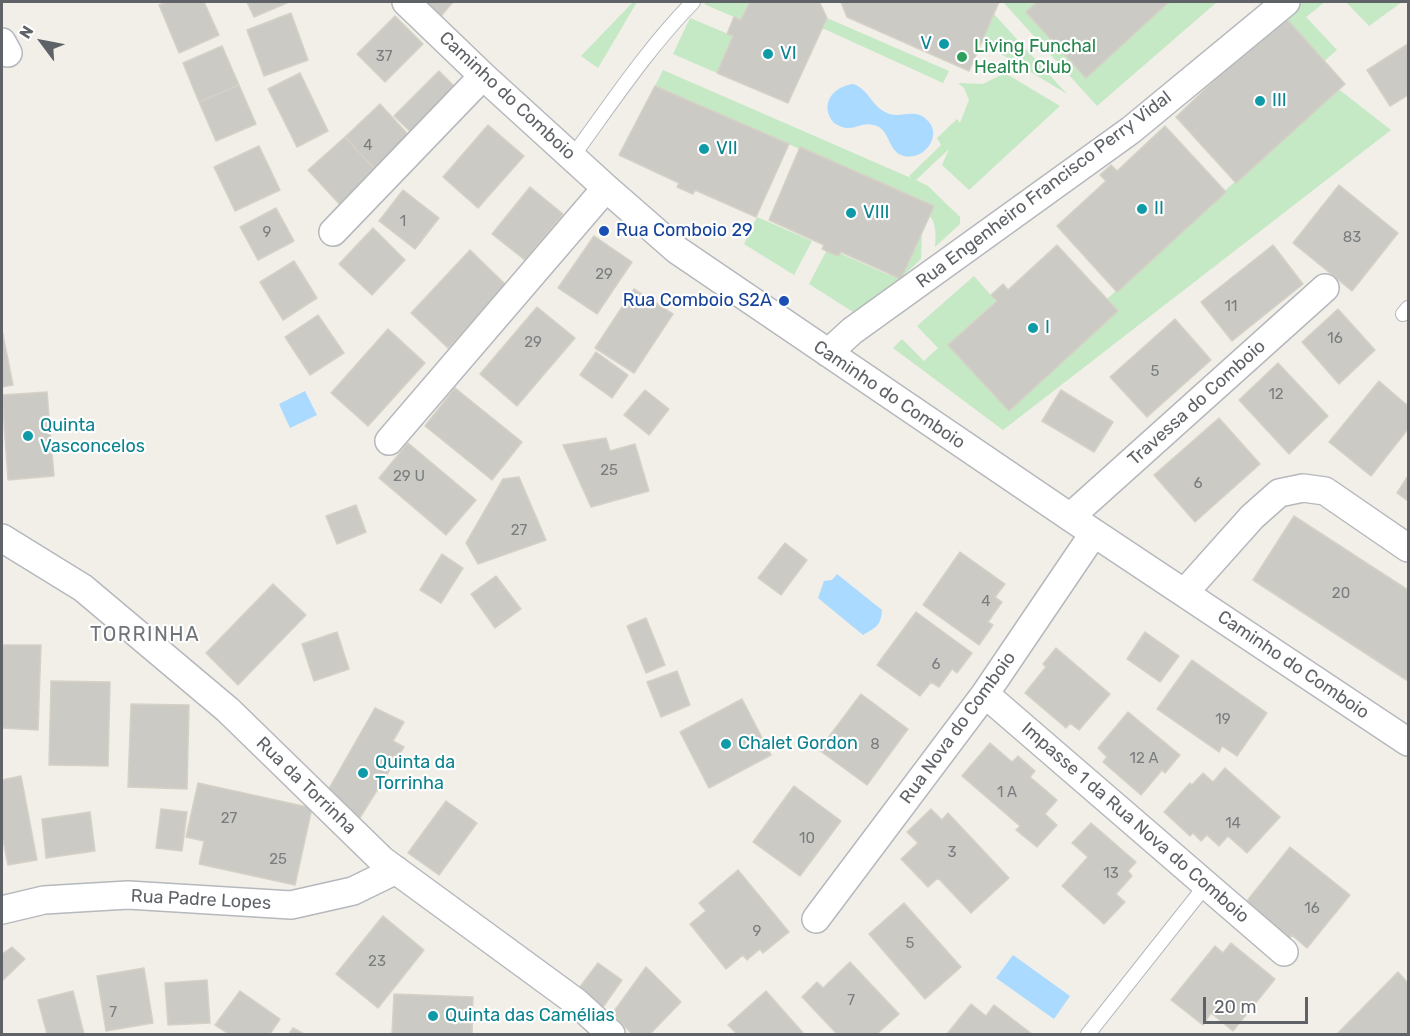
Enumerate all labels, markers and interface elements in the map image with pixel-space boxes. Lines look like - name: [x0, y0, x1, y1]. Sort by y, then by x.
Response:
- north arrow: [12, 12, 72, 72]
- text: N: [15, 22, 37, 42]
- street label: Caminho do Comboio: [434, 27, 580, 165]
- place label: V: [920, 33, 932, 55]
- place label: Living Funchal Health Club: [974, 36, 1096, 78]
- marker: V: [937, 37, 951, 51]
- place label: VI: [780, 43, 797, 65]
- marker: VI: [761, 47, 775, 61]
- house number: 37: [376, 48, 392, 66]
- marker: Living Funchal Health Club: [955, 50, 969, 64]
- street label: Rua Engenheiro Francisco Perry Vidal: [912, 87, 1176, 293]
- place label: III: [1272, 90, 1287, 112]
- marker: III: [1253, 94, 1267, 108]
- house number: 4: [363, 137, 373, 155]
- place label: VII: [716, 138, 738, 160]
- marker: VII: [697, 142, 711, 156]
- place label: II: [1154, 198, 1164, 220]
- place label: VIII: [863, 202, 890, 224]
- marker: II: [1135, 202, 1149, 216]
- marker: VIII: [844, 206, 858, 220]
- house number: 1: [400, 213, 406, 231]
- place label: Rua Comboio 29: [616, 220, 753, 242]
- house number: 9: [263, 224, 271, 242]
- marker: Rua Comboio 29: [597, 224, 611, 238]
- house number: 83: [1343, 229, 1361, 247]
- house number: 29: [595, 266, 613, 284]
- place label: Rua Comboio S2A: [623, 290, 772, 312]
- marker: Rua Comboio S2A: [777, 294, 791, 308]
- house number: 11: [1225, 298, 1237, 316]
- place label: I: [1045, 317, 1050, 339]
- marker: I: [1026, 321, 1040, 335]
- house number: 16: [1327, 330, 1343, 348]
- house number: 29: [524, 334, 542, 352]
- street label: Caminho do Comboio: [809, 336, 969, 454]
- street label: Travessa do Comboio: [1124, 336, 1270, 470]
- house number: 5: [1151, 363, 1159, 381]
- house number: 12: [1268, 386, 1284, 404]
- place label: Quinta Vasconcelos: [40, 415, 145, 458]
- marker: Quinta Vasconcelos: [21, 429, 35, 443]
- house number: 25: [600, 462, 618, 480]
- house number: 29 U: [393, 468, 425, 486]
- house number: 6: [1193, 475, 1203, 493]
- house number: 27: [511, 522, 527, 540]
- house number: 20: [1332, 585, 1350, 603]
- house number: 4: [981, 593, 991, 611]
- street label: Caminho do Comboio: [1213, 606, 1373, 724]
- district label: TORRINHA: [90, 623, 200, 647]
- street label: Rua Nova do Comboio: [895, 648, 1021, 808]
- house number: 6: [931, 656, 941, 674]
- house number: 19: [1215, 711, 1231, 729]
- street label: Impasse 1 da Rua Nova do Comboio: [1017, 718, 1253, 928]
- street label: Rua da Torrinha: [251, 733, 361, 839]
- place label: Chalet Gordon: [738, 733, 858, 755]
- house number: 8: [870, 736, 880, 754]
- marker: Chalet Gordon: [719, 737, 733, 751]
- house number: 12 A: [1130, 750, 1158, 768]
- place label: Quinta da Torrinha: [375, 752, 455, 795]
- marker: Quinta da Torrinha: [356, 766, 370, 780]
- house number: 1 A: [997, 784, 1017, 802]
- house number: 27: [221, 810, 237, 828]
- house number: 14: [1225, 815, 1241, 833]
- house number: 10: [799, 830, 815, 848]
- house number: 3: [947, 844, 957, 862]
- house number: 25: [269, 851, 287, 869]
- house number: 13: [1103, 865, 1119, 883]
- street label: Rua Padre Lopes: [130, 886, 272, 914]
- house number: 16: [1304, 900, 1320, 918]
- house number: 9: [753, 923, 761, 941]
- house number: 5: [906, 935, 914, 953]
- house number: 23: [368, 953, 386, 971]
- scale bar: [1206, 985, 1311, 1023]
- house number: 7: [847, 992, 855, 1010]
- text: 20 m: [1214, 996, 1256, 1018]
- house number: 7: [109, 1004, 117, 1022]
- place label: Quinta das Camélias: [445, 1005, 615, 1027]
- marker: Quinta das Camélias: [426, 1009, 440, 1023]

